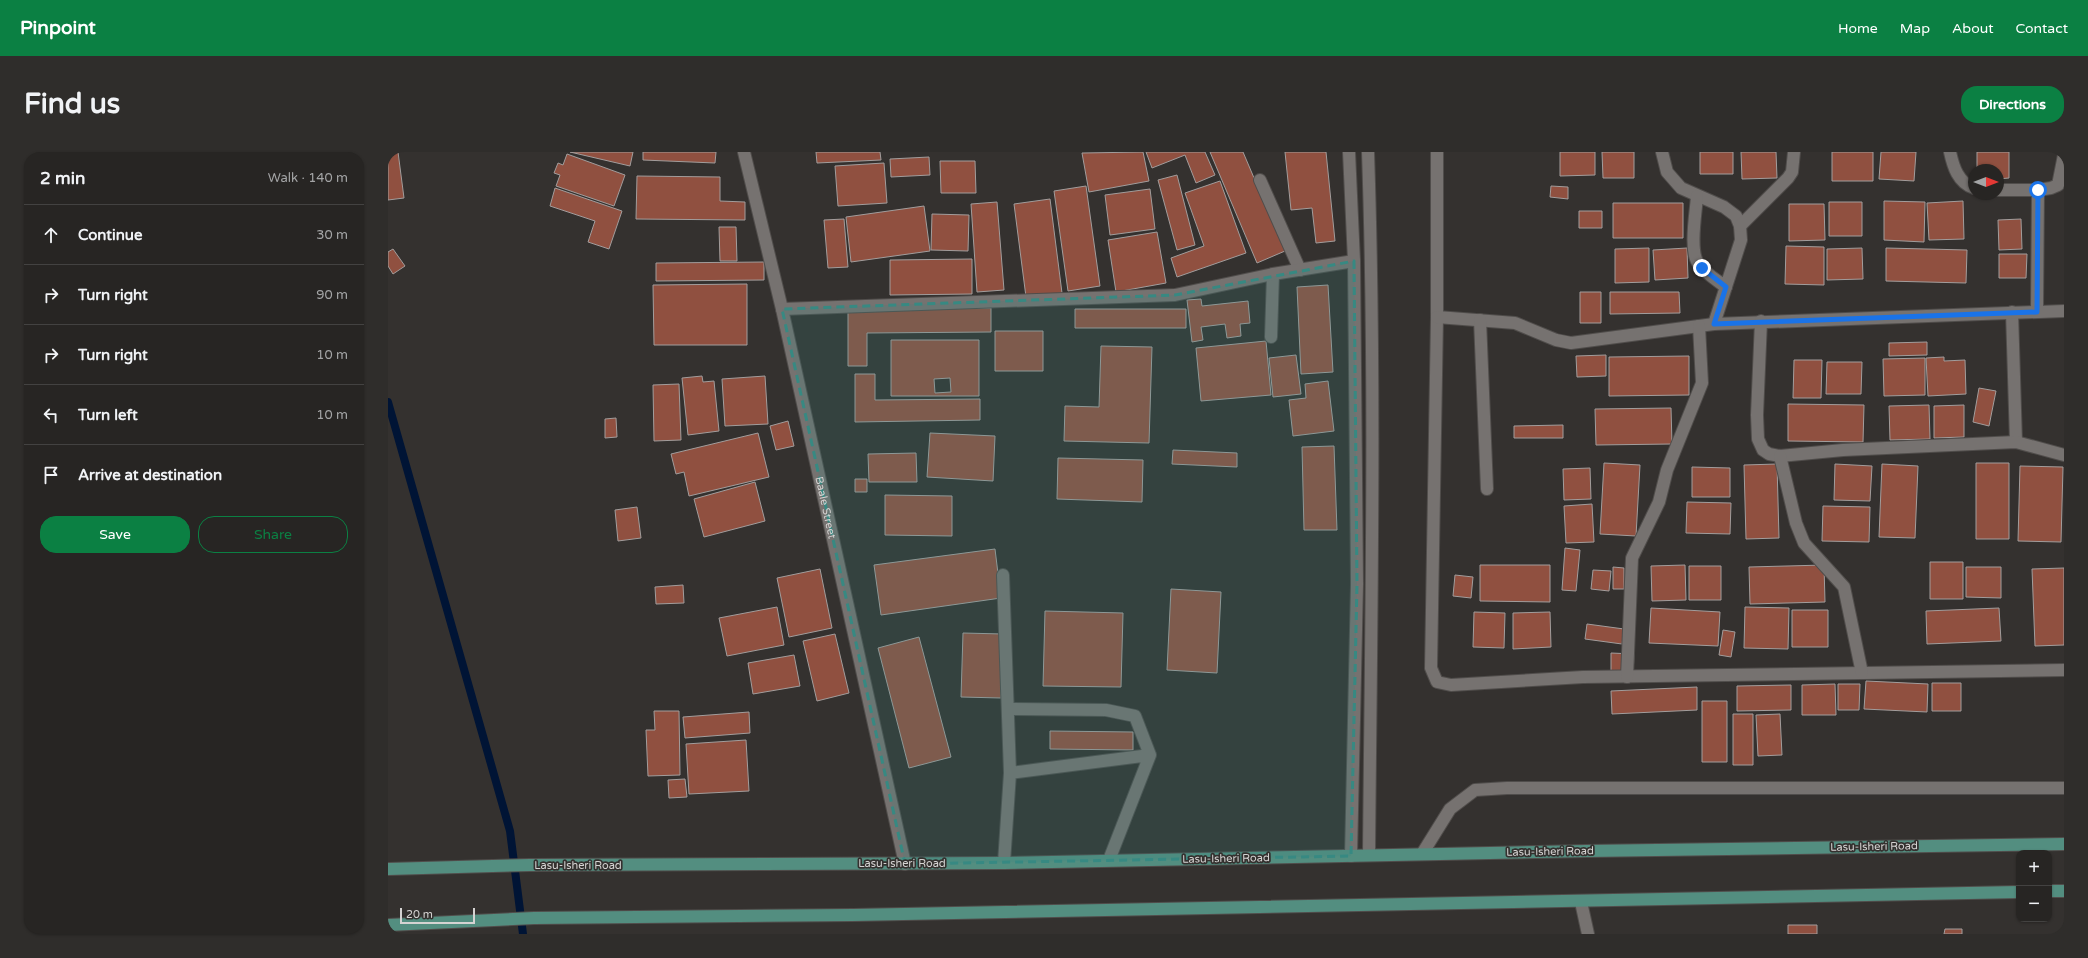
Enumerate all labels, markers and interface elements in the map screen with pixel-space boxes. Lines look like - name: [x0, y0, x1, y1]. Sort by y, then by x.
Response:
- text: Pinpoint: [20, 17, 96, 39]
- text: Home: [1838, 20, 1878, 37]
- text: Map: [1900, 20, 1930, 37]
- text: About: [1952, 20, 1994, 37]
- text: Contact: [2016, 20, 2068, 37]
- button: Directions: [1961, 86, 2064, 123]
- text: Find us: [24, 87, 120, 121]
- north arrow: [1968, 164, 2004, 200]
- text: 2 min: [40, 168, 85, 189]
- text: Walk · 140 m: [268, 170, 348, 186]
- route start: [2029, 181, 2047, 199]
- icon: ahead: [40, 224, 62, 246]
- text: Continue: [78, 226, 142, 244]
- text: 30 m: [316, 227, 348, 243]
- route end: [1693, 259, 1711, 277]
- icon: right: [40, 284, 62, 306]
- text: Turn right: [78, 286, 148, 304]
- text: 90 m: [316, 287, 348, 303]
- icon: right: [40, 344, 62, 366]
- text: Turn right: [78, 346, 148, 364]
- text: 10 m: [316, 347, 348, 363]
- icon: left: [40, 404, 62, 426]
- text: Turn left: [78, 406, 138, 424]
- text: 10 m: [316, 407, 348, 423]
- icon: arrive: [40, 464, 62, 486]
- text: Arrive at destination: [78, 466, 222, 484]
- street label: Baale Street: [812, 475, 839, 540]
- button: Save: [40, 516, 190, 553]
- button: Share: [198, 516, 348, 553]
- street label: Lasu-Isheri Road: [1830, 839, 1918, 854]
- street label: Lasu-Isheri Road: [1506, 844, 1594, 859]
- map controls: [2016, 850, 2052, 922]
- button: +: [2016, 850, 2052, 886]
- street label: Lasu-Isheri Road: [1182, 851, 1270, 866]
- street label: Lasu-Isheri Road: [858, 857, 946, 870]
- street label: Lasu-Isheri Road: [534, 859, 622, 872]
- button: −: [2016, 886, 2052, 922]
- scale bar: [400, 906, 475, 925]
- text: 20 m: [406, 908, 433, 921]

